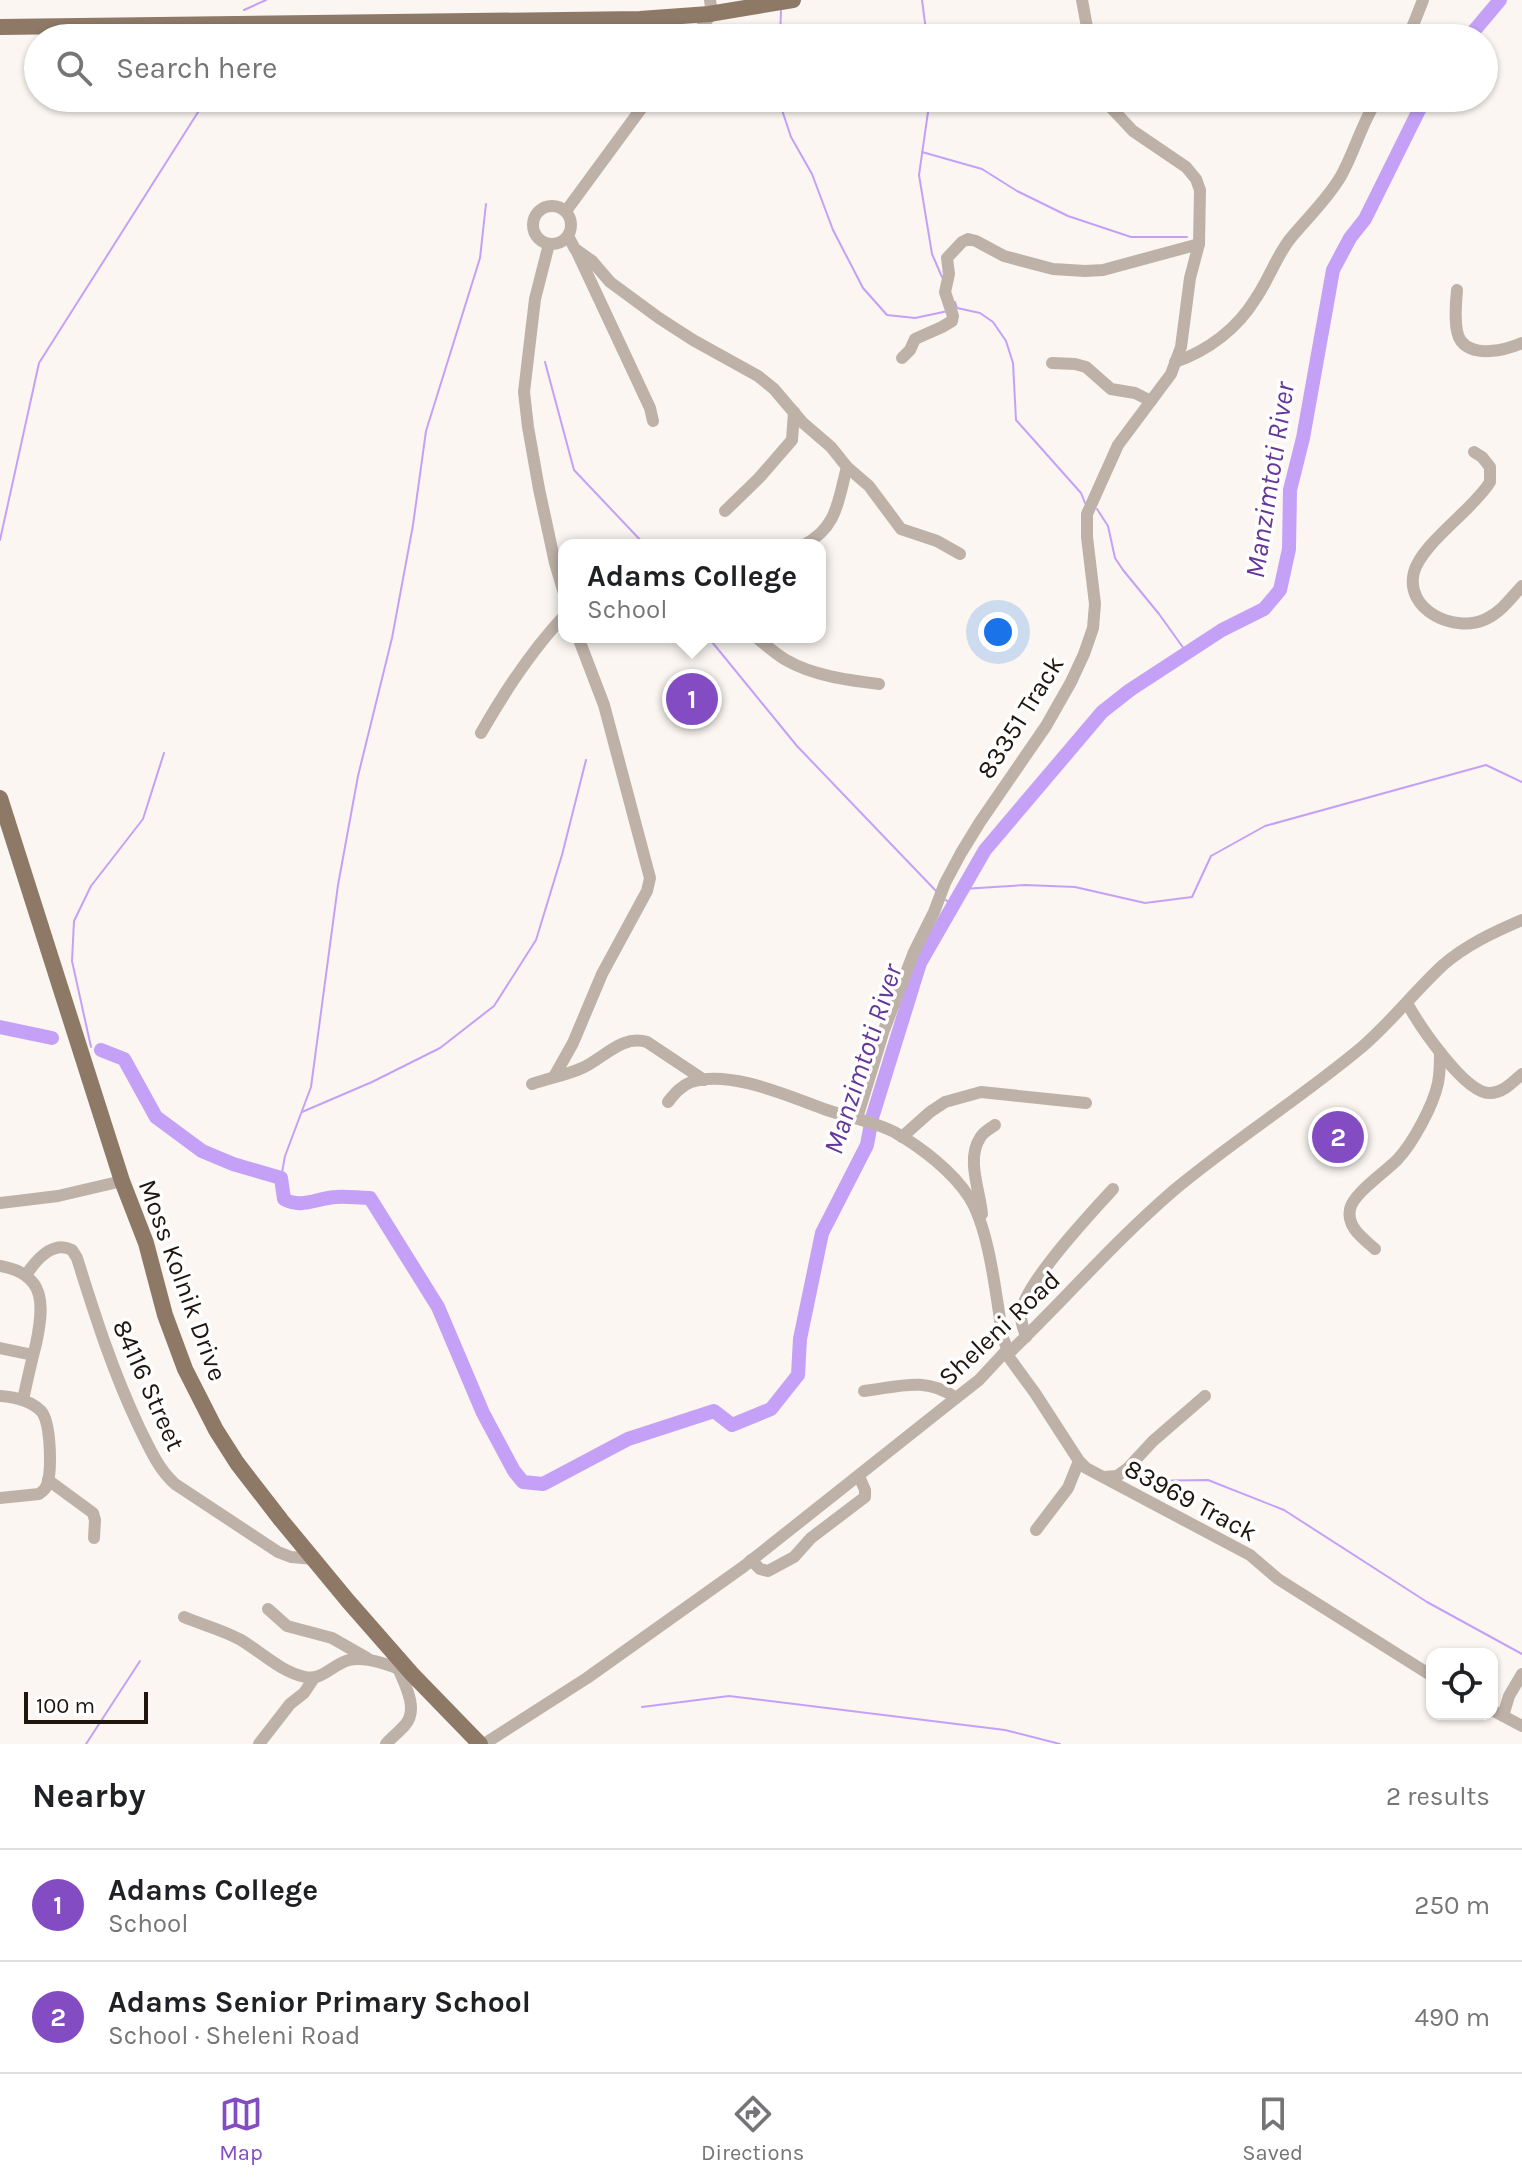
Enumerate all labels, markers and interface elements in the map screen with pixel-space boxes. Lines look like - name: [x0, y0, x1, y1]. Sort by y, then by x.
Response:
- search box: [24, 24, 1498, 112]
- icon: search: [52, 46, 96, 90]
- text: Search here: [116, 50, 277, 86]
- water label: Manzimtoti River: [1238, 378, 1302, 581]
- popup: [558, 539, 826, 643]
- text: Adams College: [587, 558, 797, 594]
- text: School: [587, 594, 667, 625]
- your location: [978, 612, 1018, 652]
- street label: 83351 Track: [970, 650, 1070, 784]
- pin: 1: [666, 669, 718, 729]
- water label: Manzimtoti River: [816, 959, 909, 1158]
- pin: 2: [1312, 1107, 1364, 1167]
- street label: Moss Kolnik Drive: [132, 1175, 233, 1385]
- street label: Sheleni Road: [932, 1264, 1067, 1393]
- street label: 84116 Street: [106, 1315, 191, 1456]
- street label: 83969 Track: [1119, 1453, 1262, 1548]
- map controls: [1426, 1648, 1498, 1720]
- button: locate: [1426, 1648, 1498, 1720]
- scale bar: [24, 1688, 148, 1724]
- text: 100 m: [36, 1693, 95, 1719]
- text: Nearby: [32, 1776, 146, 1816]
- text: 2 results: [1386, 1781, 1490, 1812]
- text: Adams College: [108, 1872, 318, 1908]
- text: 1: [53, 1890, 63, 1921]
- text: 250 m: [1414, 1890, 1490, 1921]
- text: School: [108, 1908, 189, 1939]
- text: Adams Senior Primary School: [108, 1984, 531, 2020]
- text: 2: [50, 2002, 66, 2033]
- text: 490 m: [1414, 2002, 1490, 2033]
- text: School · Sheleni Road: [108, 2020, 360, 2051]
- tab: Map: [219, 2092, 263, 2166]
- tab: Directions: [701, 2092, 804, 2166]
- tab: Saved: [1242, 2092, 1303, 2166]

